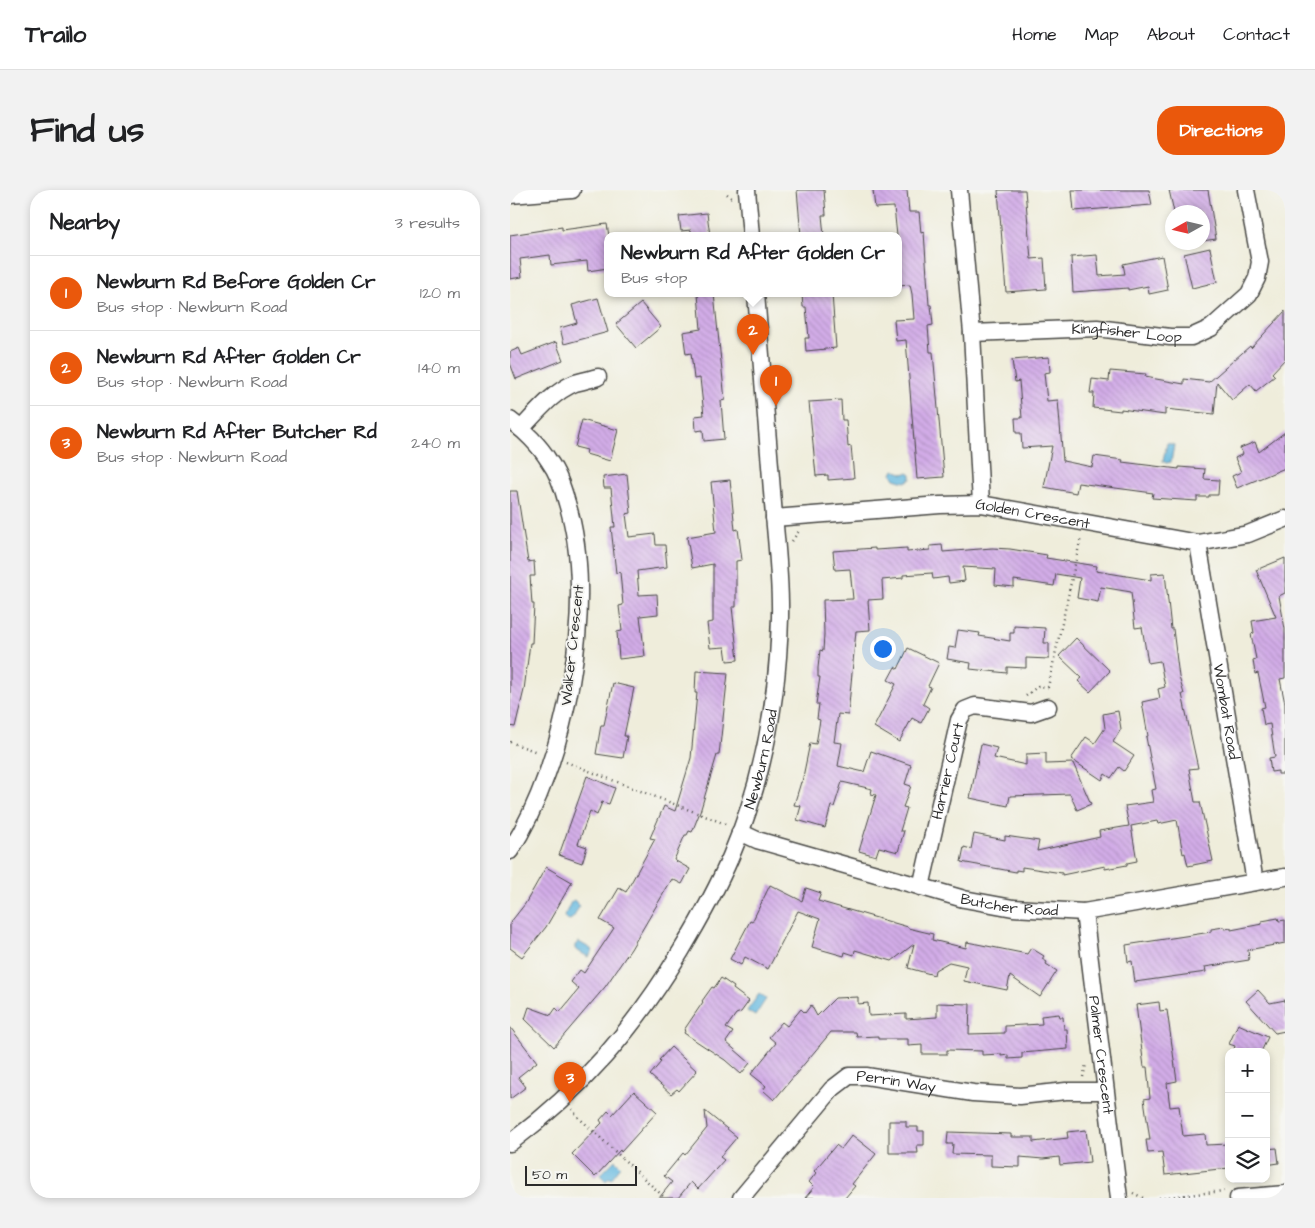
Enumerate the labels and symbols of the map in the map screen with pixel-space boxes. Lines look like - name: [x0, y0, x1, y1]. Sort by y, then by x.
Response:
- north arrow: [1165, 205, 1210, 250]
- pin: 2: [737, 314, 769, 355]
- street label: Kingfisher Loop: [1071, 318, 1182, 348]
- pin: 1: [760, 365, 792, 406]
- street label: Golden Crescent: [975, 494, 1092, 534]
- street label: Walker Crescent: [556, 584, 589, 707]
- your location: [870, 636, 896, 662]
- street label: Wombat Road: [1207, 662, 1244, 762]
- street label: Newburn Road: [739, 707, 783, 812]
- street label: Harrier Court: [927, 720, 969, 822]
- street label: Butcher Road: [959, 889, 1059, 922]
- street label: Palmer Crescent: [1083, 994, 1119, 1116]
- pin: 3: [554, 1062, 586, 1103]
- street label: Perrin Way: [857, 1066, 937, 1099]
- scale bar: [525, 1163, 638, 1186]

